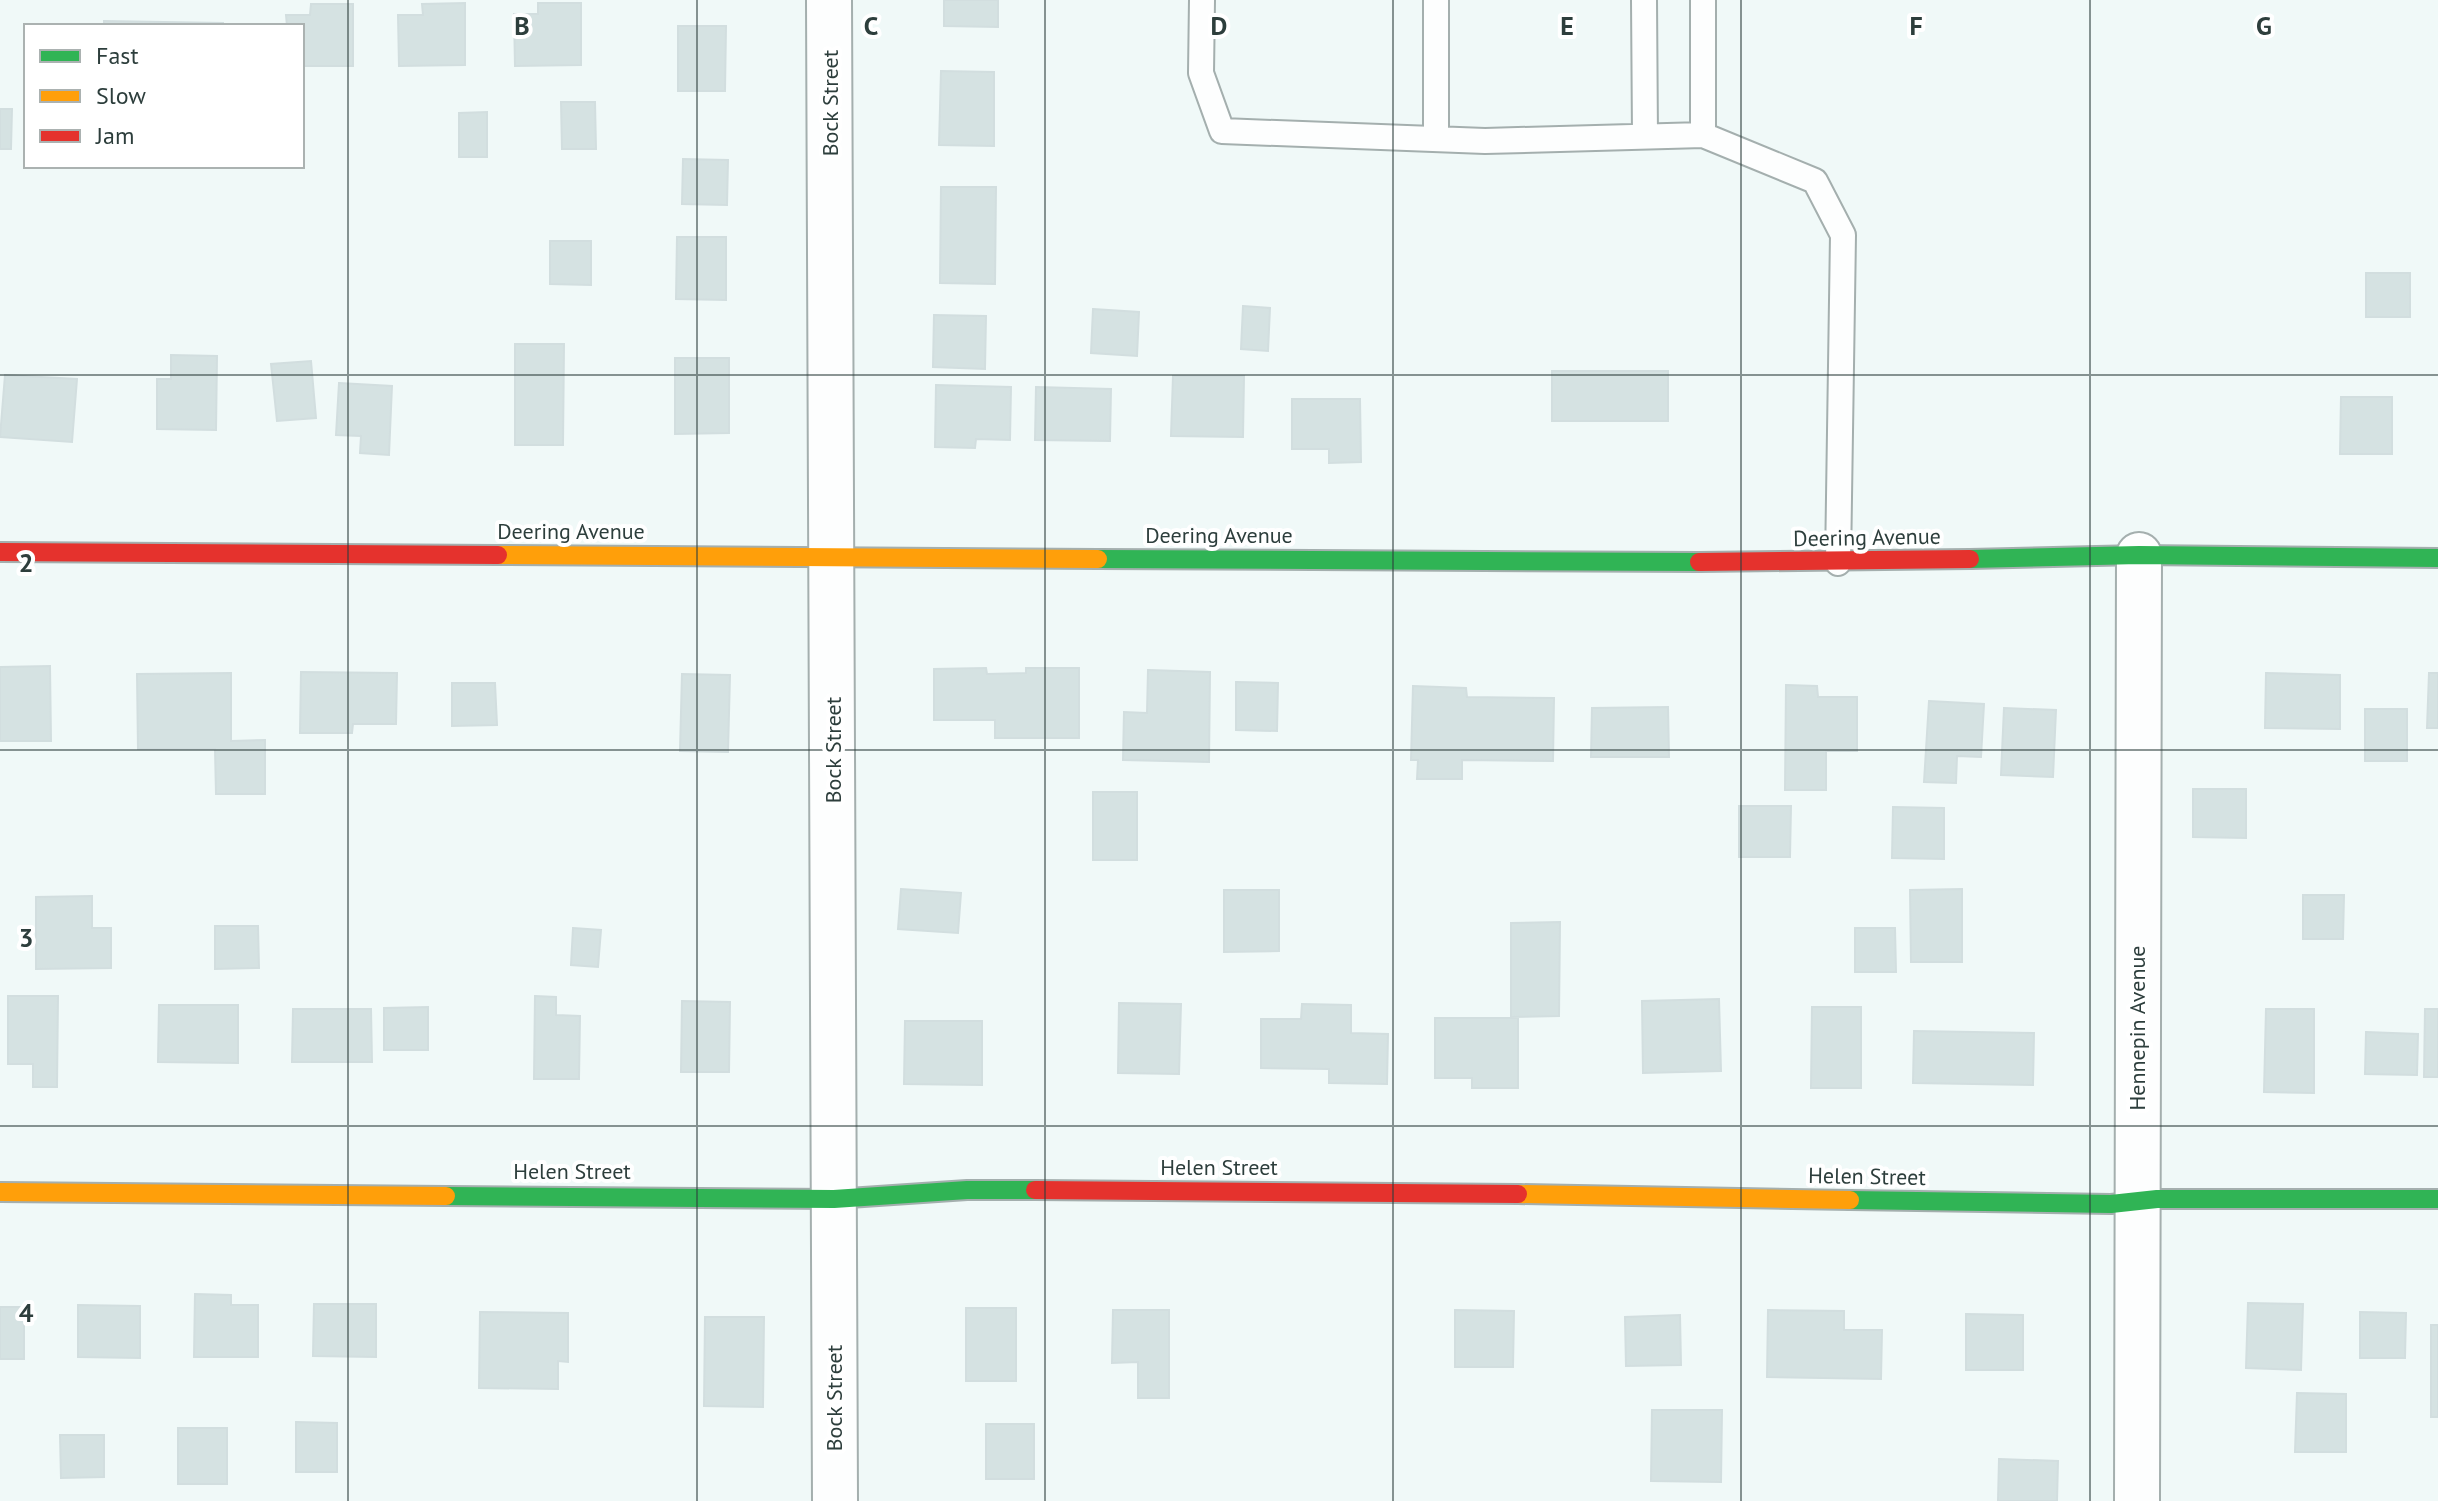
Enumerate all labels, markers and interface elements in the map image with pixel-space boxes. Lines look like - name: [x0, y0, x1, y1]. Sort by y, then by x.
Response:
- text: B: [514, 9, 530, 42]
- text: C: [864, 9, 878, 42]
- text: D: [1211, 9, 1227, 42]
- text: E: [1560, 9, 1574, 42]
- text: F: [1909, 9, 1923, 42]
- text: G: [2256, 9, 2272, 42]
- legend: [24, 24, 304, 168]
- text: Fast: [96, 40, 139, 71]
- street label: Bock Street: [816, 49, 844, 156]
- text: Slow: [96, 80, 146, 111]
- text: Jam: [95, 120, 134, 151]
- street label: Deering Avenue: [497, 517, 645, 545]
- street label: Deering Avenue: [1145, 521, 1293, 549]
- street label: Deering Avenue: [1793, 522, 1941, 552]
- text: 2: [19, 546, 33, 579]
- street label: Bock Street: [819, 696, 847, 803]
- text: 3: [19, 921, 33, 954]
- street label: Hennepin Avenue: [2123, 946, 2151, 1110]
- street label: Helen Street: [1160, 1153, 1278, 1181]
- street label: Helen Street: [513, 1157, 631, 1185]
- street label: Helen Street: [1808, 1161, 1927, 1191]
- text: 4: [19, 1296, 34, 1329]
- street label: Bock Street: [820, 1344, 848, 1451]

